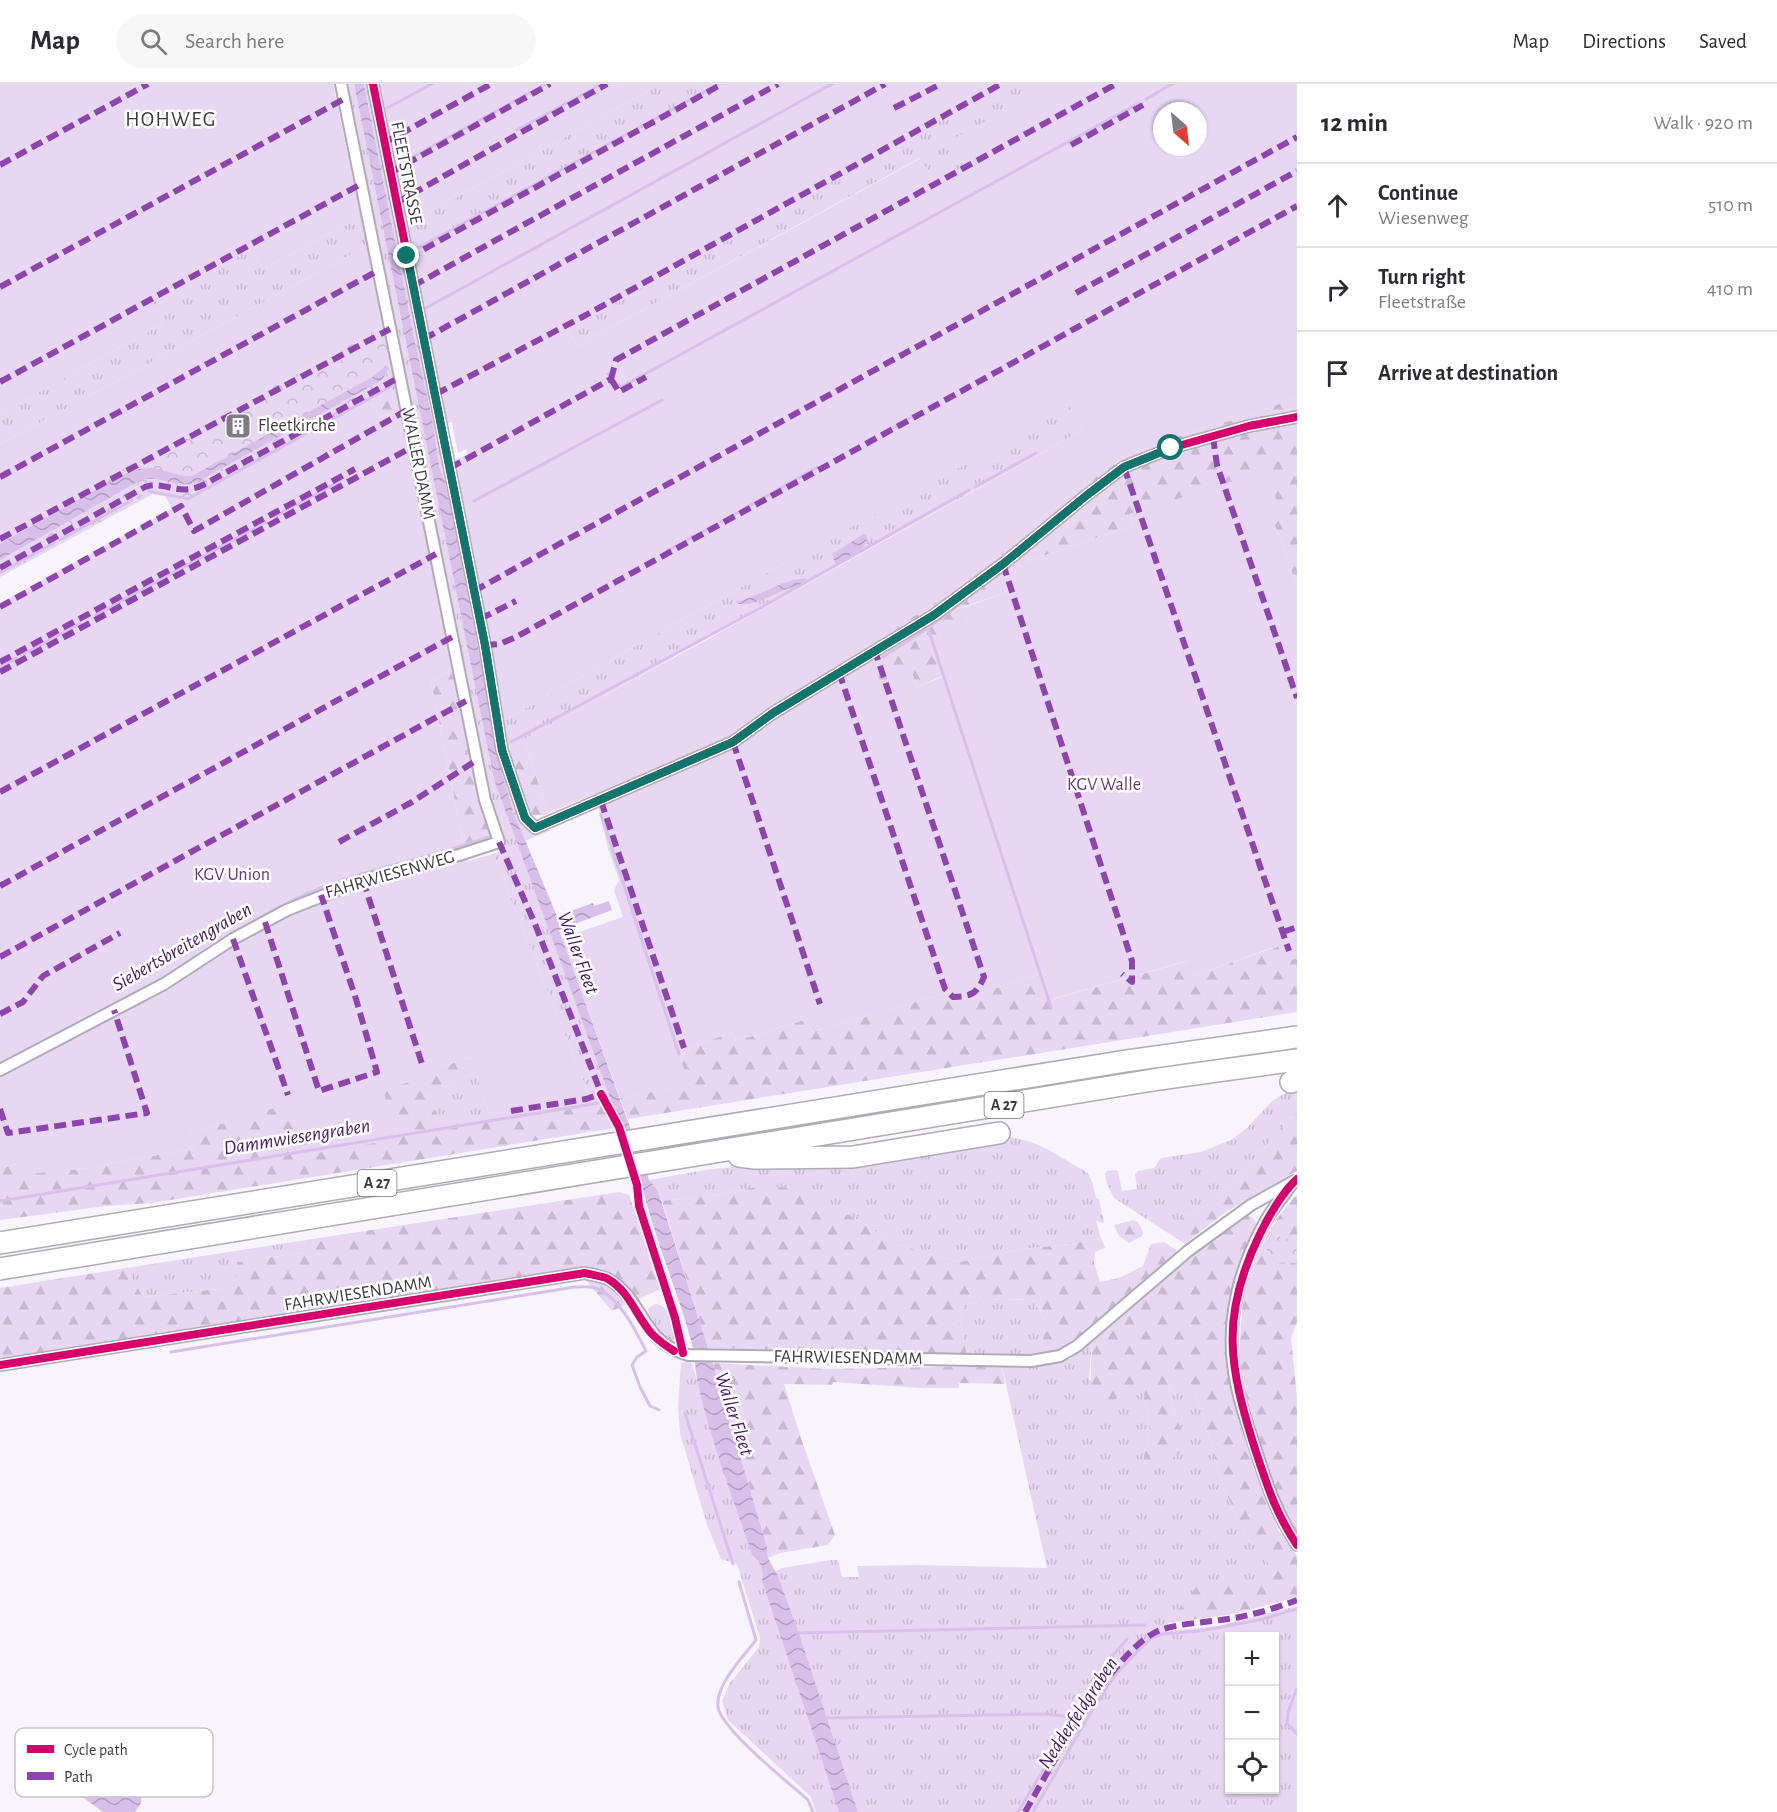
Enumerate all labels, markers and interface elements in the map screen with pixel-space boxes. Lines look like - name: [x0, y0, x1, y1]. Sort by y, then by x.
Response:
- search box: [116, 14, 536, 68]
- icon: search: [137, 25, 170, 58]
- text: Map: [30, 27, 80, 55]
- text: Search here: [185, 30, 284, 52]
- text: Map: [1513, 31, 1549, 52]
- text: Directions: [1582, 31, 1666, 52]
- text: Saved: [1699, 31, 1747, 52]
- north arrow: [1153, 102, 1207, 156]
- district label: HOHWEG: [125, 109, 217, 130]
- text: 12 min: [1321, 110, 1388, 136]
- text: Walk · 920 m: [1653, 113, 1753, 133]
- street label: FLEETSTRASSE: [387, 120, 425, 226]
- text: Continue: [1378, 182, 1458, 204]
- icon: ahead: [1321, 189, 1354, 222]
- text: 510 m: [1708, 195, 1753, 215]
- text: Wiesenweg: [1378, 208, 1468, 228]
- route end: [393, 242, 419, 268]
- text: Turn right: [1378, 266, 1465, 288]
- icon: right: [1321, 273, 1354, 306]
- text: 410 m: [1707, 279, 1753, 299]
- text: Fleetstraße: [1378, 292, 1466, 312]
- icon: arrive: [1321, 357, 1354, 390]
- text: Arrive at destination: [1378, 362, 1558, 384]
- street label: WALLER DAMM: [398, 407, 438, 521]
- building icon: Fleetkirche: [223, 411, 253, 441]
- place label: Fleetkirche: [258, 417, 336, 435]
- route start: [1157, 434, 1183, 460]
- park label: KGV Walle: [1067, 776, 1141, 794]
- street label: FAHRWIESENWEG: [323, 848, 457, 902]
- park label: KGV Union: [194, 866, 270, 884]
- water label: Siebertsbreitengraben: [109, 899, 255, 995]
- water label: Waller Fleet: [554, 909, 602, 997]
- road number: A 27: [984, 1092, 1024, 1118]
- water label: Dammwiesengraben: [222, 1116, 372, 1158]
- road number: A 27: [358, 1170, 397, 1196]
- street label: FAHRWIESENDAMM: [283, 1273, 433, 1315]
- street label: FAHRWIESENDAMM: [773, 1348, 923, 1368]
- water label: Waller Fleet: [711, 1370, 757, 1459]
- map controls: [1225, 1632, 1279, 1794]
- button: +: [1225, 1632, 1279, 1686]
- water label: Nedderfeldgraben: [1035, 1654, 1121, 1772]
- button: −: [1225, 1686, 1279, 1740]
- legend: [15, 1728, 213, 1797]
- button: locate: [1225, 1740, 1279, 1794]
- text: Cycle path: [64, 1742, 128, 1759]
- text: Path: [64, 1769, 93, 1785]

